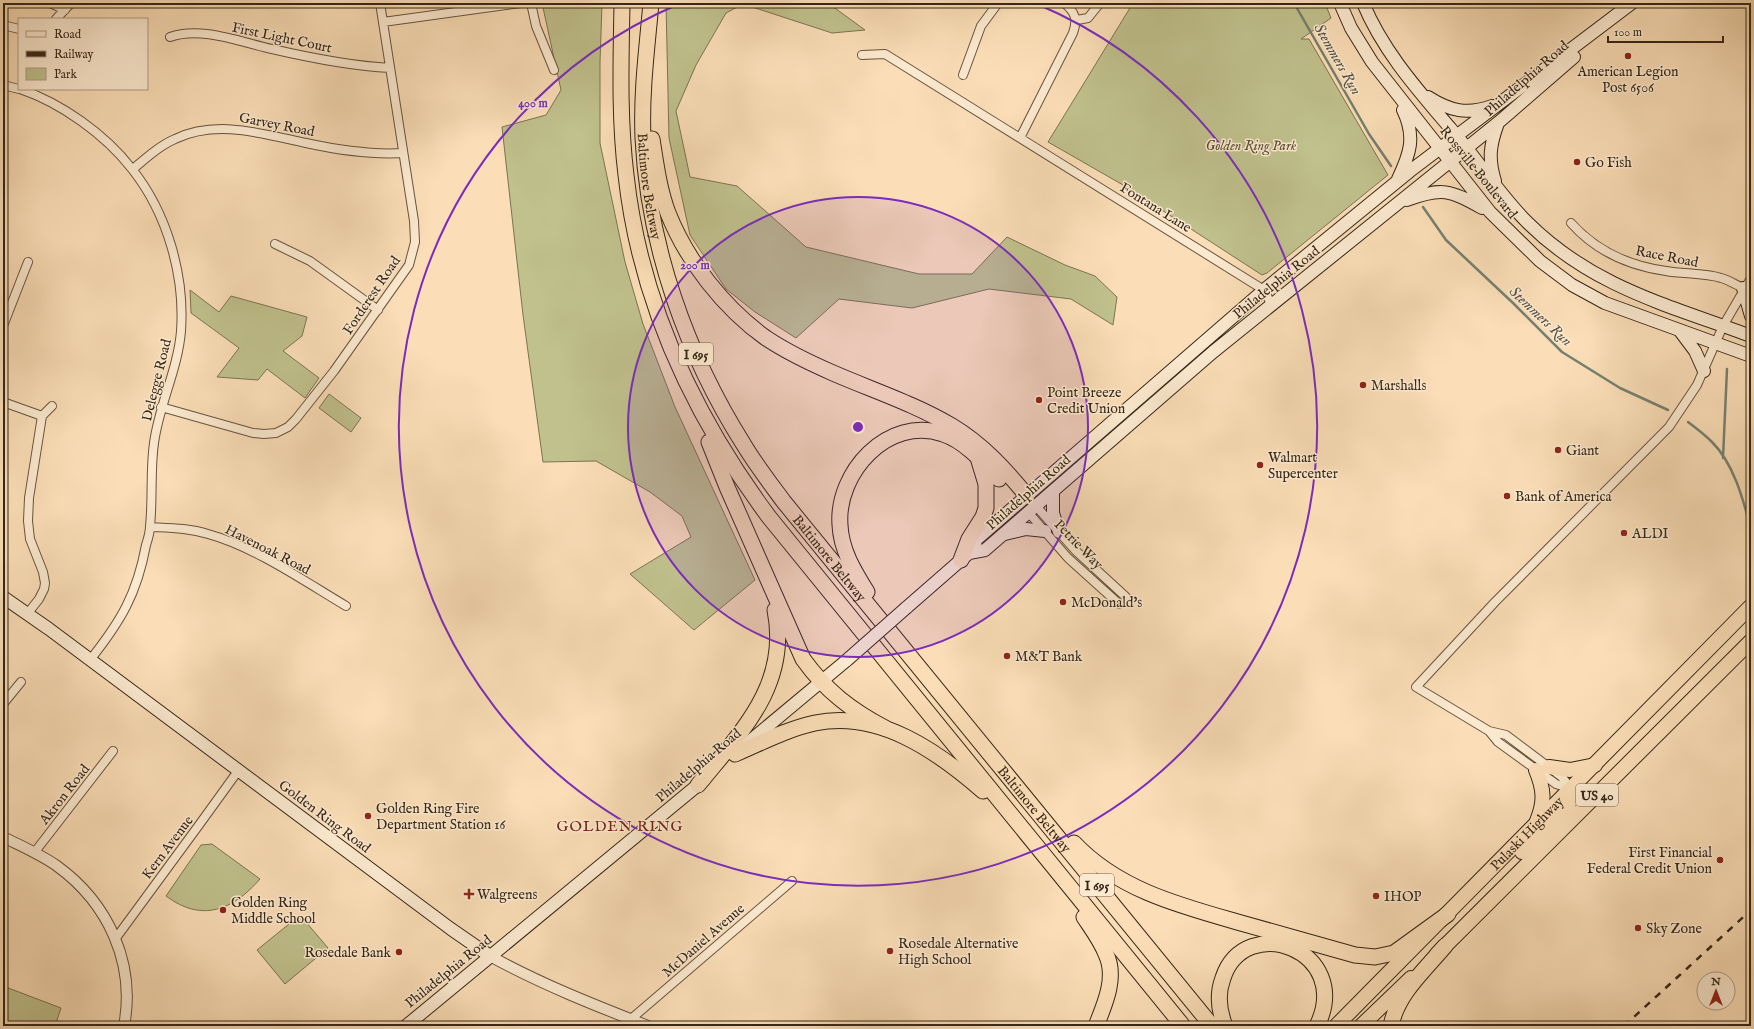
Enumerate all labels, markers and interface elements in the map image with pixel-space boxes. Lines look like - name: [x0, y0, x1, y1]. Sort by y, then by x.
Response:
- legend: [18, 18, 148, 90]
- scale bar: [1608, 18, 1723, 44]
- street label: First Light Court: [230, 19, 334, 57]
- water label: Stemmers Run: [1309, 20, 1366, 98]
- text: 100 m: [1614, 25, 1642, 40]
- text: Road: [54, 27, 82, 42]
- street label: Philadelphia Road: [1481, 37, 1573, 120]
- text: Railway: [54, 47, 93, 62]
- marker: American Legion Post 6506: [1623, 51, 1633, 61]
- place label: American Legion Post 6506: [1577, 63, 1679, 97]
- text: Park: [54, 67, 77, 82]
- text: 400 m: [518, 96, 549, 111]
- street label: Garvey Road: [238, 109, 317, 141]
- street label: Rossville Boulevard: [1435, 123, 1521, 223]
- street label: Baltimore Beltway: [633, 133, 665, 241]
- park label: Golden Ring Park: [1206, 137, 1297, 156]
- place label: Go Fish: [1585, 154, 1632, 172]
- marker: Go Fish: [1572, 157, 1582, 167]
- street label: Fontana Lane: [1116, 179, 1195, 237]
- street label: Philadelphia Road: [1230, 242, 1324, 323]
- street label: Race Road: [1634, 242, 1700, 272]
- street label: Fordcrest Road: [339, 252, 405, 338]
- text: 200 m: [680, 258, 710, 273]
- water label: Stemmers Run: [1505, 282, 1576, 350]
- street label: Delegge Road: [138, 337, 176, 423]
- road number: I 695: [679, 343, 713, 365]
- place label: Marshalls: [1371, 377, 1426, 395]
- marker: Marshalls: [1358, 380, 1368, 390]
- place label: Point Breeze Credit Union: [1047, 384, 1126, 418]
- marker: Point Breeze Credit Union: [1034, 395, 1044, 405]
- centre of rings: [851, 420, 865, 434]
- place label: Giant: [1566, 442, 1599, 460]
- marker: Giant: [1553, 445, 1563, 455]
- place label: Walmart Supercenter: [1268, 449, 1338, 483]
- street label: Philadelphia Road: [983, 451, 1075, 534]
- marker: Walmart Supercenter: [1255, 460, 1265, 470]
- place label: Bank of America: [1515, 488, 1612, 506]
- marker: Bank of America: [1502, 491, 1512, 501]
- street label: Baltimore Beltway: [788, 512, 870, 606]
- street label: Petrie Way: [1050, 516, 1107, 574]
- street label: Havenoak Road: [222, 521, 314, 579]
- place label: ALDI: [1631, 525, 1669, 543]
- marker: ALDI: [1619, 528, 1629, 538]
- place label: McDonald's: [1071, 594, 1142, 612]
- marker: McDonald's: [1058, 597, 1068, 607]
- place label: M&T Bank: [1015, 648, 1083, 666]
- marker: M&T Bank: [1002, 651, 1012, 661]
- street label: Philadelphia Road: [652, 724, 746, 807]
- street label: Akron Road: [35, 760, 94, 829]
- street label: Baltimore Beltway: [993, 762, 1075, 857]
- street label: Golden Ring Road: [275, 776, 375, 858]
- road number: US 40: [1576, 784, 1618, 806]
- street label: Pulaski Highway: [1487, 793, 1568, 875]
- place label: Golden Ring Fire Department Station 16: [376, 800, 506, 834]
- marker: Golden Ring Fire Department Station 16: [363, 811, 373, 821]
- street label: Kern Avenue: [138, 812, 198, 883]
- district label: GOLDEN RING: [557, 817, 683, 836]
- place label: First Financial Federal Credit Union: [1587, 844, 1713, 878]
- marker: First Financial Federal Credit Union: [1715, 855, 1725, 865]
- road number: I 695: [1080, 874, 1114, 896]
- place label: Walgreens: [477, 886, 537, 904]
- place label: IHOP: [1384, 888, 1421, 906]
- marker: Walgreens: [464, 889, 474, 899]
- marker: IHOP: [1371, 891, 1381, 901]
- place label: Golden Ring Middle School: [231, 894, 316, 928]
- street label: McDaniel Avenue: [659, 900, 749, 982]
- marker: Golden Ring Middle School: [218, 905, 228, 915]
- place label: Sky Zone: [1646, 920, 1702, 938]
- marker: Sky Zone: [1633, 923, 1643, 933]
- street label: Philadelphia Road: [402, 931, 496, 1012]
- place label: Rosedale Alternative High School: [898, 935, 1019, 969]
- place label: Rosedale Bank: [304, 944, 391, 962]
- marker: Rosedale Alternative High School: [885, 946, 895, 956]
- marker: Rosedale Bank: [394, 947, 404, 957]
- north arrow: [1696, 971, 1736, 1011]
- text: N: [1710, 975, 1721, 989]

